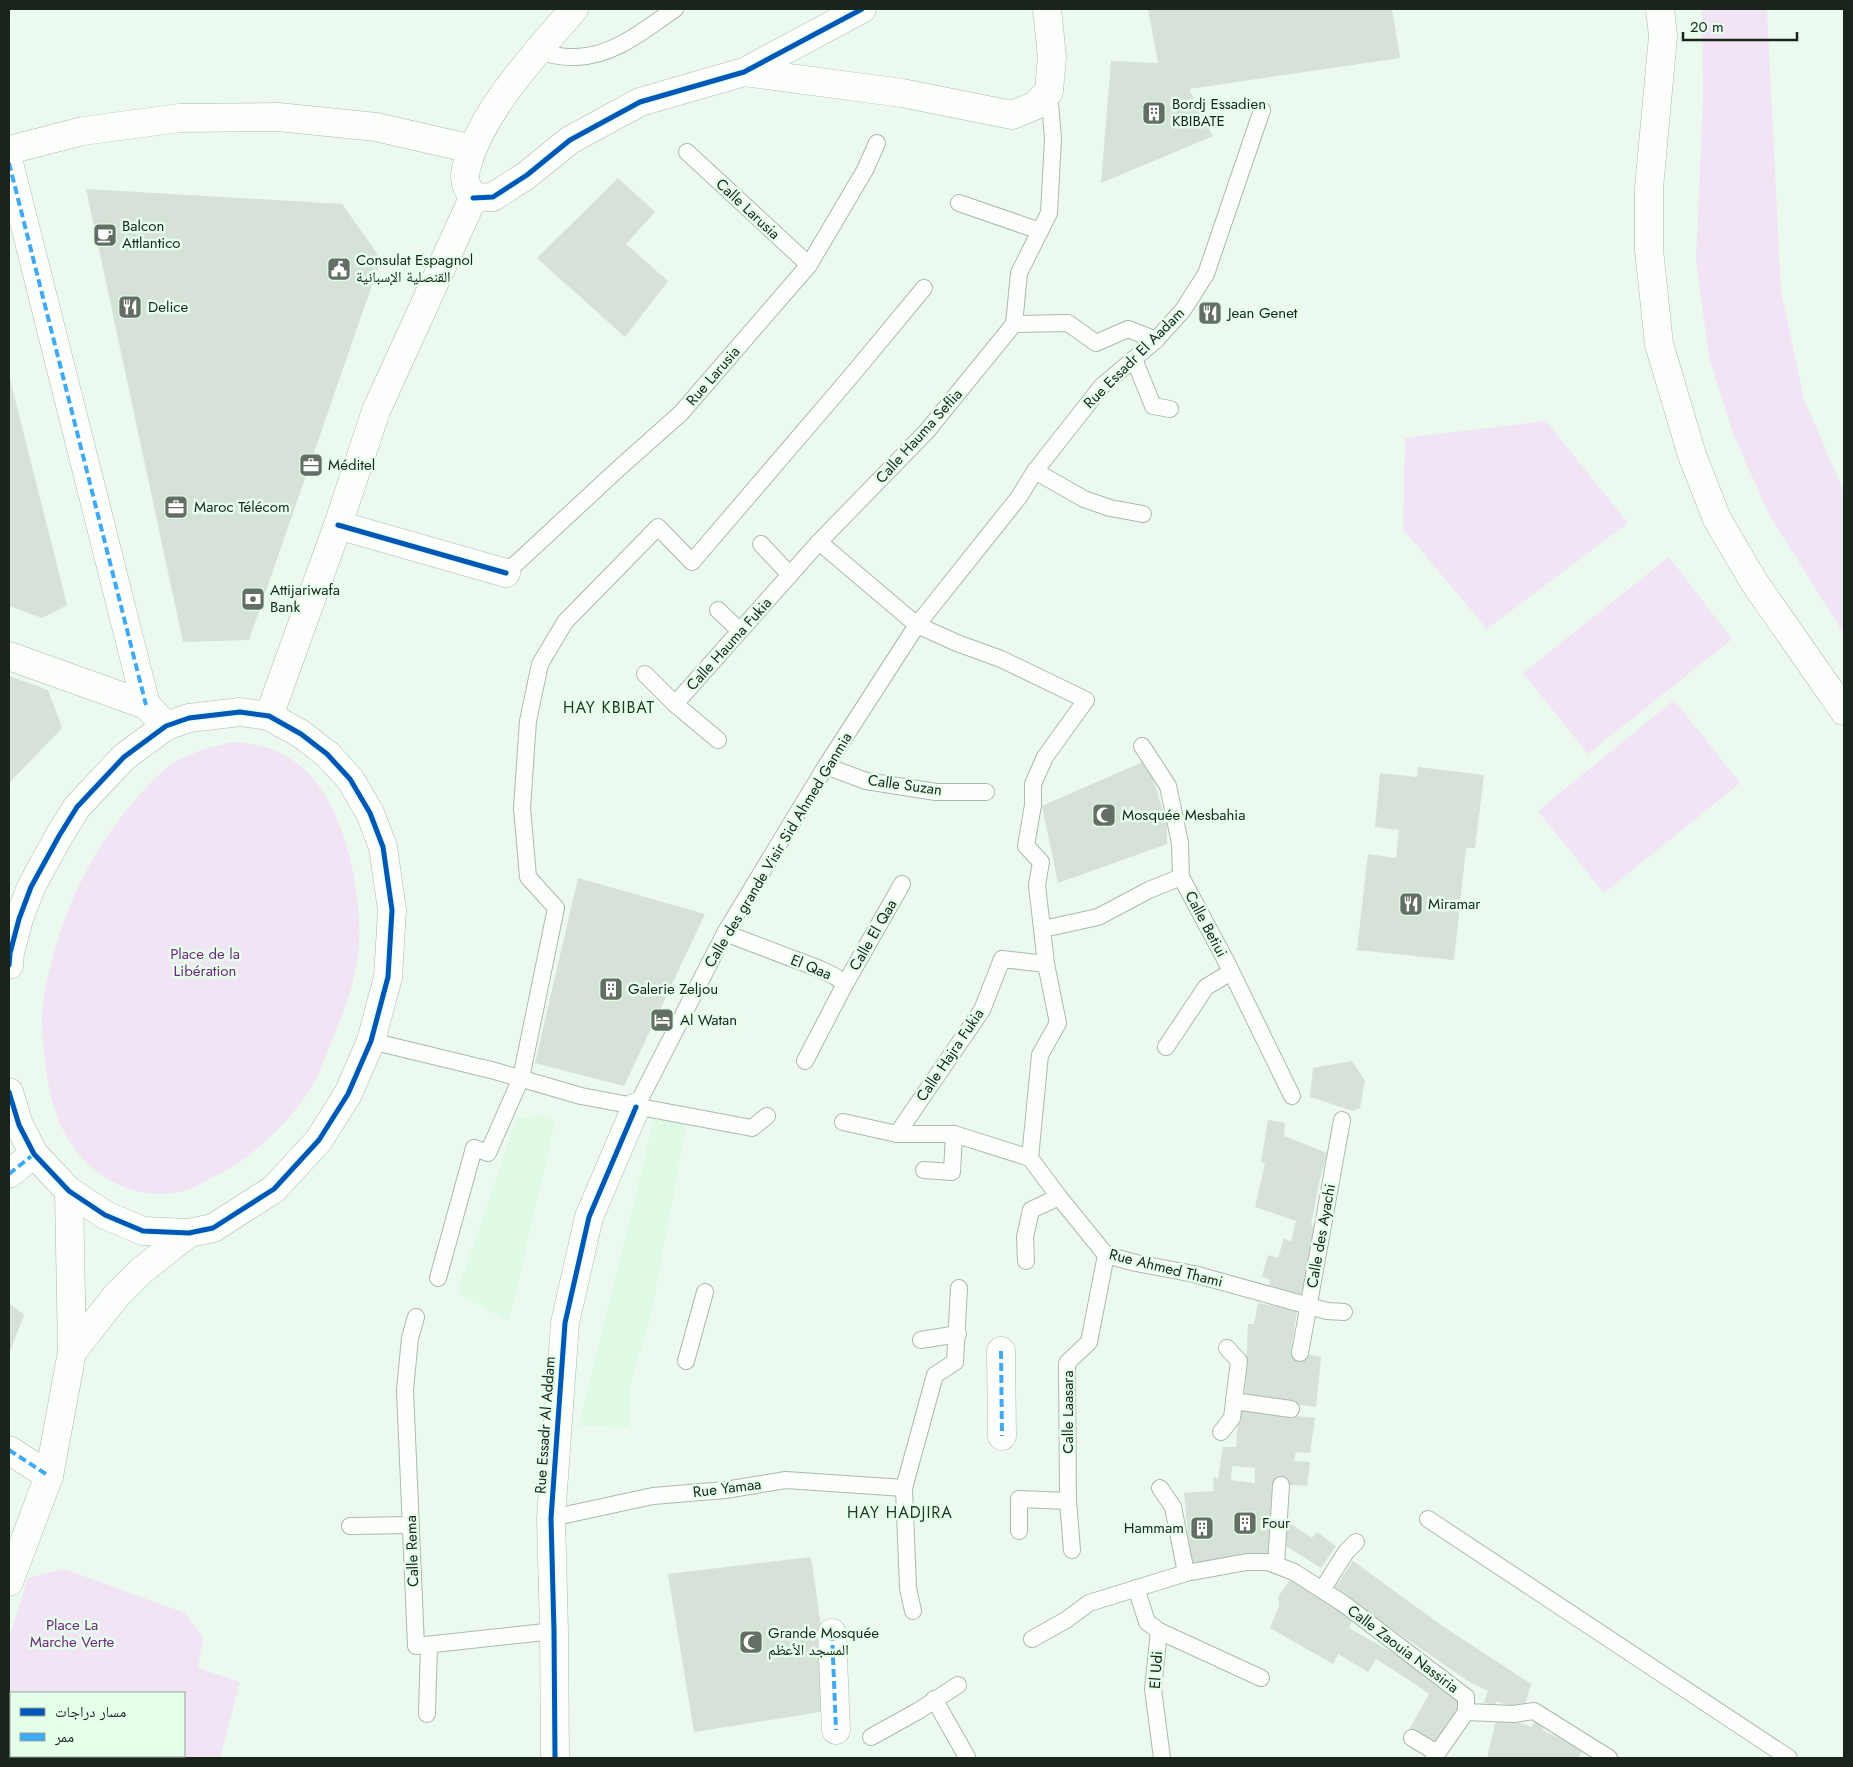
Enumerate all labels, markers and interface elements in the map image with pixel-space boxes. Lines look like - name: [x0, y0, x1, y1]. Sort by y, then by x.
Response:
- scale bar: [1683, 10, 1797, 42]
- text: 20 m: [1690, 16, 1724, 38]
- place label: Bordj Essadien KBIBATE: [1172, 93, 1266, 132]
- building icon: Bordj Essadien KBIBATE: [1141, 100, 1167, 126]
- street label: Calle Larusia: [711, 173, 785, 245]
- place label: Balcon Attlantico: [122, 215, 181, 254]
- cafe icon: Balcon Attlantico: [92, 222, 118, 248]
- place label: Consulat Espagnol القنصلية الإسبانية: [356, 249, 473, 288]
- public building icon: Consulat Espagnol القنصلية الإسبانية: [326, 256, 352, 282]
- restaurant icon: Delice: [117, 294, 143, 320]
- place label: Delice: [148, 296, 188, 318]
- restaurant icon: Jean Genet: [1197, 300, 1223, 326]
- street label: Rue Essadr El Aadam: [1078, 302, 1190, 414]
- place label: Jean Genet: [1226, 302, 1298, 324]
- street label: Rue Larusia: [681, 341, 745, 411]
- street label: Calle Hauma Seflia: [870, 384, 968, 488]
- office icon: Méditel: [298, 452, 324, 478]
- place label: Méditel: [328, 454, 375, 476]
- office icon: Maroc Télécom: [163, 494, 189, 520]
- place label: Maroc Télécom: [194, 496, 290, 518]
- place label: Attijariwafa Bank: [270, 579, 340, 618]
- bank icon: Attijariwafa Bank: [240, 586, 266, 612]
- street label: Calle Hauma Fukia: [681, 593, 777, 695]
- district label: HAY KBIBAT: [563, 696, 655, 719]
- street label: Calle des grande Visir Sid Ahmed Ganmia: [699, 728, 857, 972]
- street label: Calle Suzan: [866, 769, 944, 801]
- mosque icon: Mosquée Mesbahia: [1091, 802, 1117, 828]
- place label: Mosquée Mesbahia: [1122, 804, 1245, 826]
- street label: Calle Betiui: [1179, 887, 1233, 961]
- restaurant icon: Miramar: [1398, 891, 1424, 917]
- place label: Miramar: [1428, 893, 1481, 915]
- street label: Calle El Qaa: [844, 895, 902, 975]
- park label: Place de la Libération: [170, 943, 240, 982]
- street label: El Qaa: [787, 949, 835, 985]
- building icon: Galerie Zeljou: [598, 976, 624, 1002]
- place label: Galerie Zeljou: [628, 978, 718, 1000]
- street label: Calle Hajra Fukia: [911, 1004, 989, 1106]
- hotel icon: Al Watan: [649, 1007, 675, 1033]
- place label: Al Watan: [680, 1009, 737, 1031]
- street label: Calle des Ayachi: [1301, 1182, 1341, 1290]
- street label: Rue Ahmed Thami: [1107, 1243, 1225, 1293]
- street label: Rue Essadr Al Addam: [529, 1355, 561, 1495]
- street label: Calle Laasara: [1057, 1370, 1079, 1454]
- street label: Rue Yamaa: [692, 1473, 762, 1503]
- district label: HAY HADJIRA: [847, 1501, 953, 1524]
- building icon: Four: [1232, 1510, 1258, 1536]
- place label: Four: [1262, 1512, 1291, 1534]
- street label: Calle Rema: [400, 1515, 424, 1587]
- building icon: Hammam: [1189, 1515, 1215, 1541]
- place label: Hammam: [1124, 1517, 1184, 1539]
- street label: Calle Zaouia Nassiria: [1343, 1600, 1463, 1698]
- park label: Place La Marche Verte: [30, 1614, 114, 1653]
- place label: Grande Mosquée المسجد الأعظم: [768, 1622, 879, 1661]
- mosque icon: Grande Mosquée المسجد الأعظم: [738, 1629, 764, 1655]
- street label: El Udi: [1144, 1650, 1168, 1690]
- legend: [10, 1692, 185, 1757]
- text: مسار دراجات: [55, 1701, 127, 1723]
- text: ممر: [54, 1726, 74, 1748]

